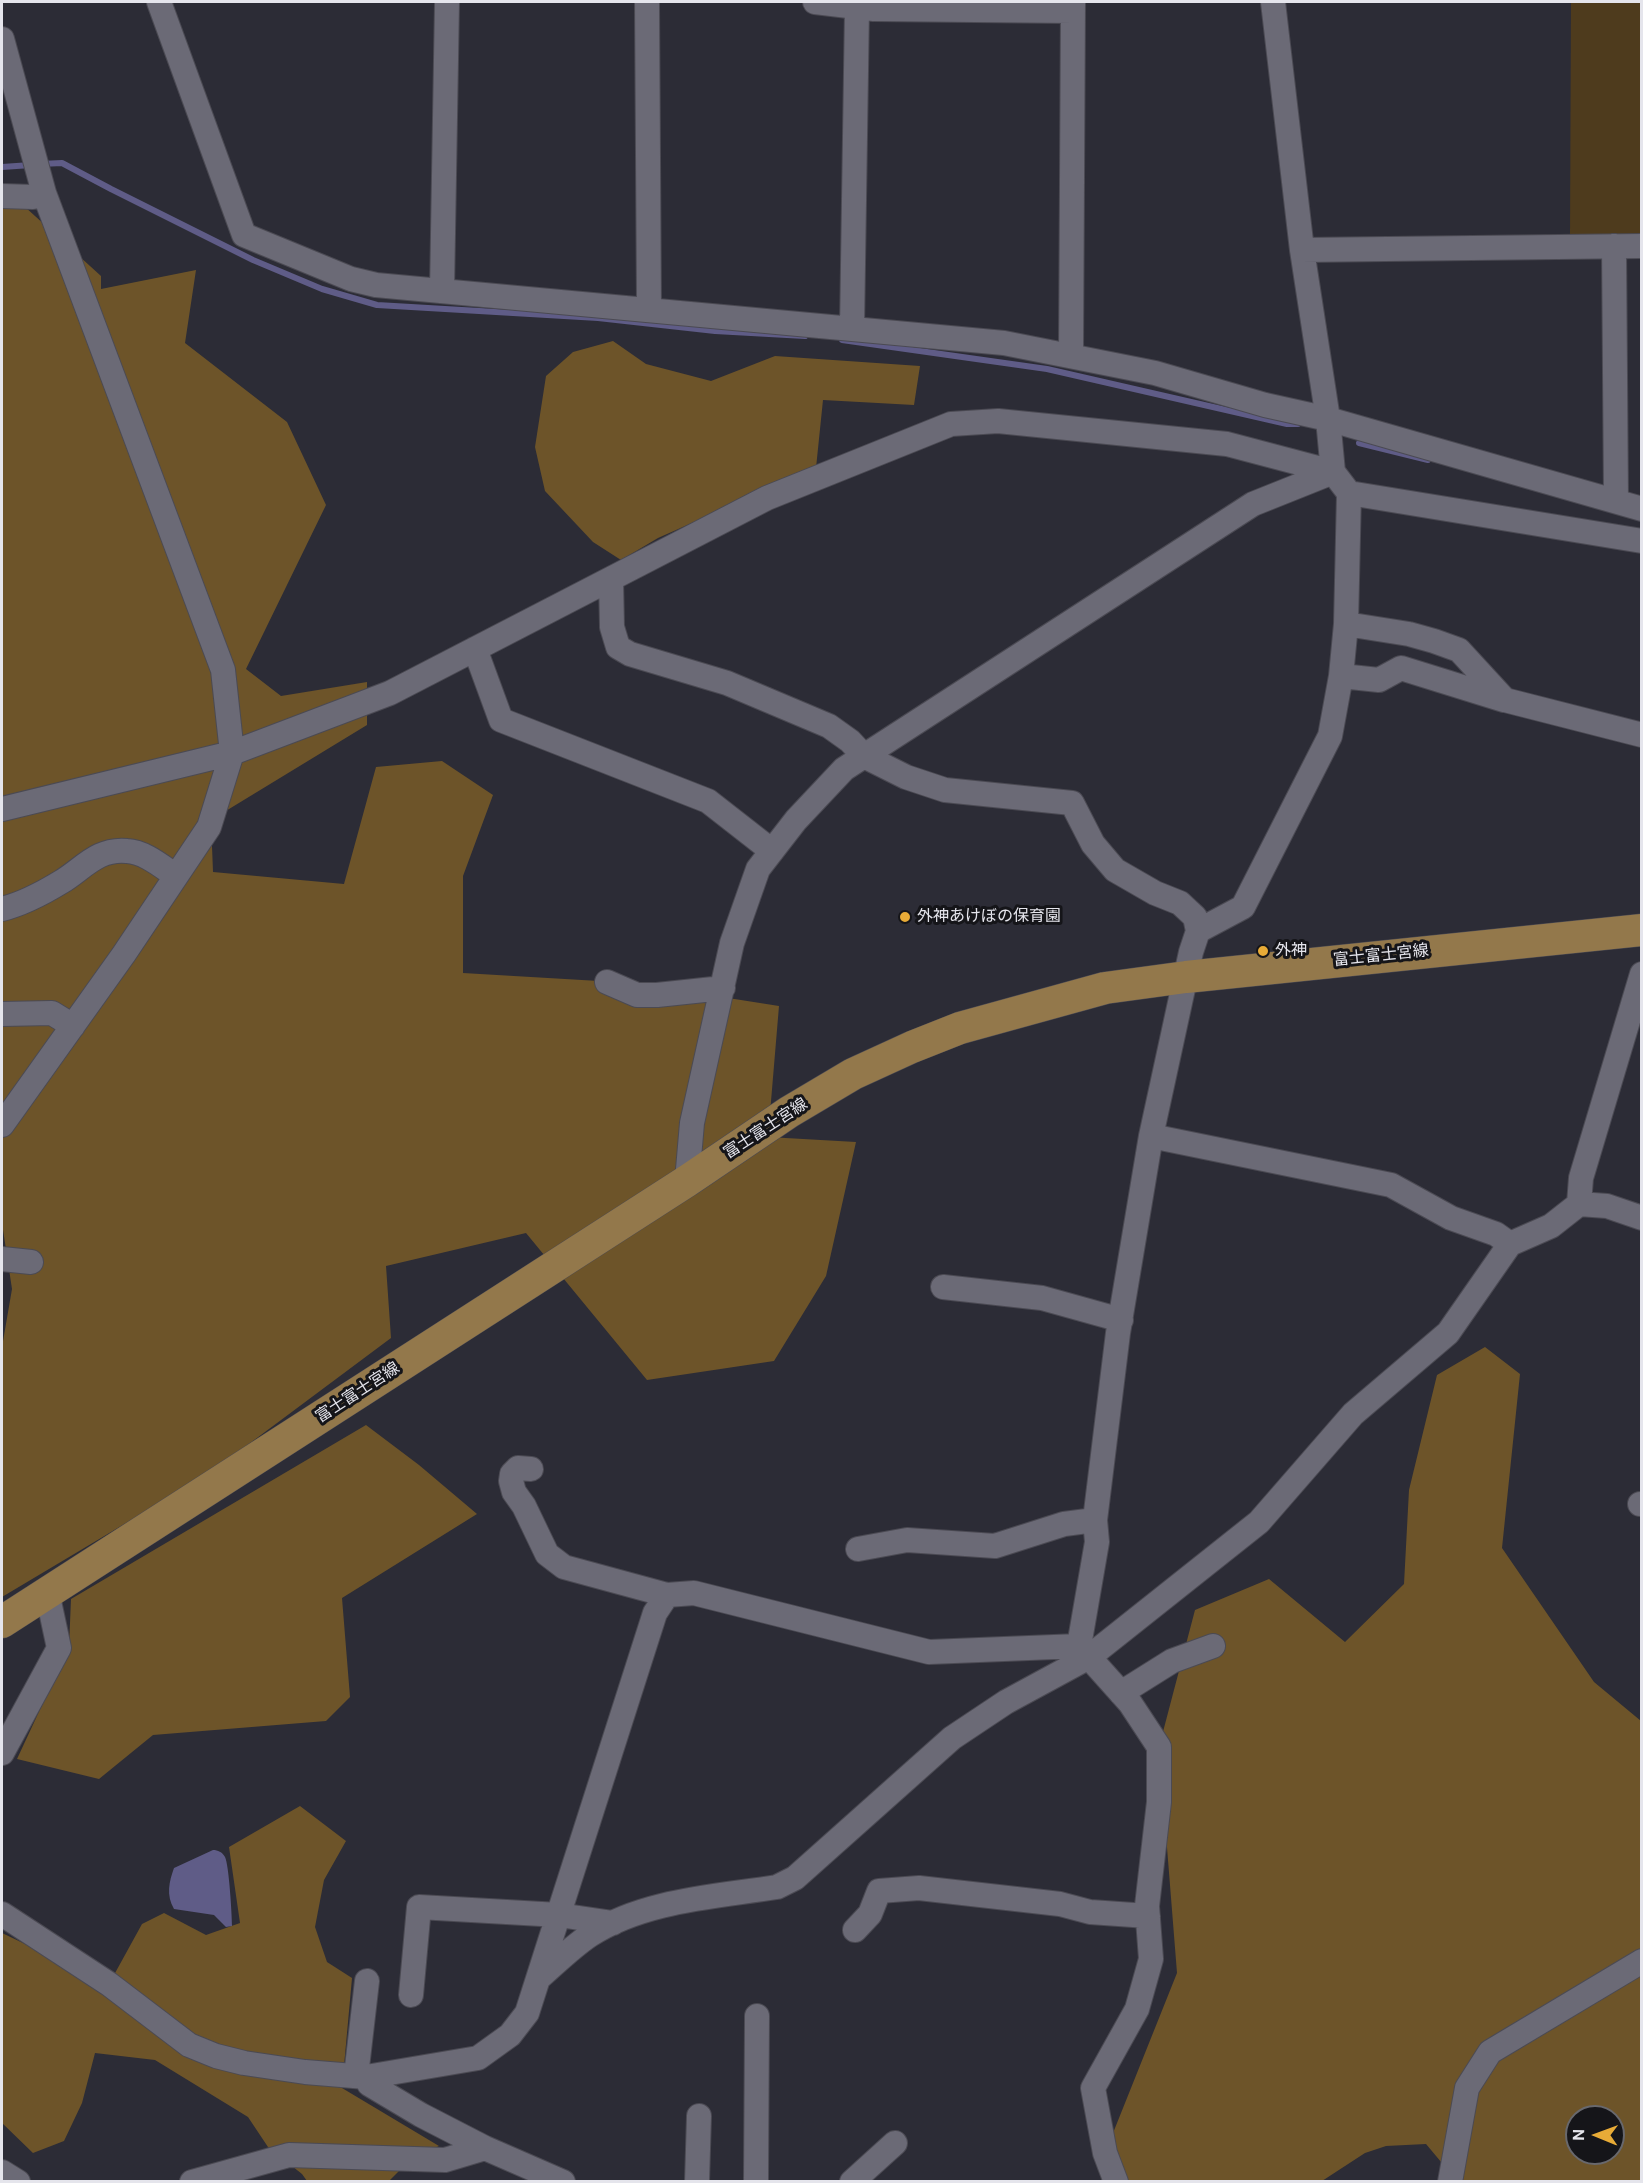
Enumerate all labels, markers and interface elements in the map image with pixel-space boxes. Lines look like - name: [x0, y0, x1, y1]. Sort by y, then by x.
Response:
- place label: 外神あけぼの保育園: [917, 907, 1061, 927]
- marker: 外神あけぼの保育園: [898, 910, 912, 924]
- place label: 外神: [1275, 941, 1307, 961]
- street label: 富士富士宮線: [1332, 941, 1430, 971]
- marker: 外神: [1256, 944, 1270, 958]
- street label: 富士富士宮線: [721, 1095, 811, 1163]
- street label: 富士富士宮線: [313, 1359, 403, 1427]
- north arrow: [1565, 2105, 1625, 2165]
- text: N: [1568, 2129, 1589, 2141]

